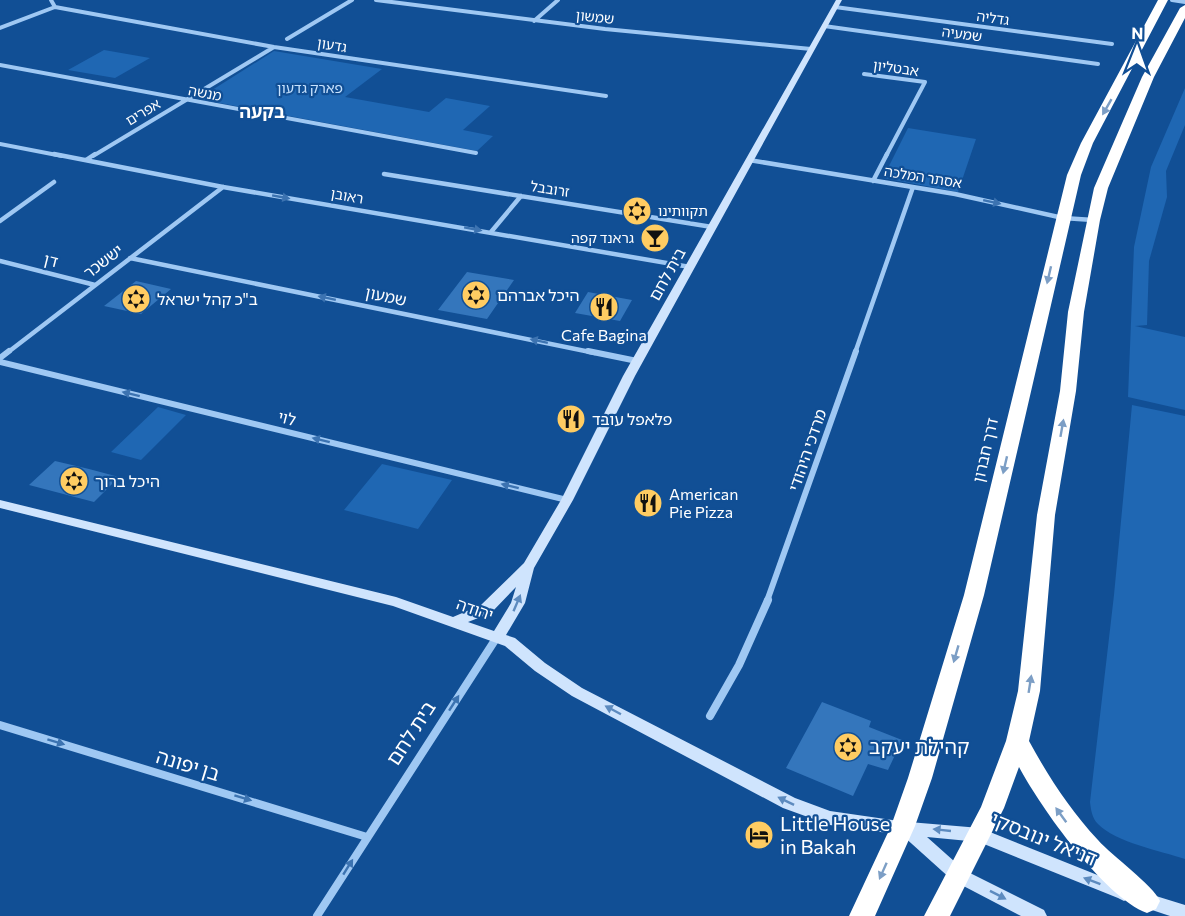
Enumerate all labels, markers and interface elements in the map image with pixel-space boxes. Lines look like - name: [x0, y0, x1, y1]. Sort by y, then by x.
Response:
- street label: שמשון: [575, 6, 615, 27]
- street label: גדליה: [976, 7, 1010, 28]
- north arrow: [1107, 18, 1167, 78]
- street label: שמעיה: [941, 22, 983, 45]
- text: N: [1131, 23, 1143, 42]
- street label: גדעון: [316, 34, 348, 55]
- street label: אבטליון: [872, 56, 920, 79]
- park label: פארק גדעון: [277, 79, 343, 96]
- street label: מנשה: [187, 81, 223, 104]
- street label: אפרים: [122, 95, 163, 129]
- one-way arrow: [1102, 99, 1112, 116]
- district label: בקעה: [239, 100, 285, 122]
- street label: אסתר המלכה: [883, 162, 963, 191]
- street label: זרובבל: [529, 177, 571, 200]
- street label: ראובן: [329, 184, 365, 207]
- one-way arrow: [272, 192, 291, 201]
- synagogue icon: תקוותינו: [621, 195, 653, 227]
- one-way arrow: [982, 197, 1001, 207]
- place label: תקוותינו: [658, 202, 708, 219]
- bar icon: גראנד קפה: [639, 222, 671, 254]
- one-way arrow: [464, 225, 483, 234]
- place label: גראנד קפה: [571, 229, 634, 246]
- street label: יששכר: [79, 240, 126, 282]
- street label: בית לחם: [644, 244, 689, 303]
- street label: דן: [42, 249, 60, 270]
- one-way arrow: [1044, 266, 1054, 284]
- synagogue icon: היכל אברהם: [460, 279, 492, 311]
- street label: שמעון: [364, 282, 409, 309]
- synagogue icon: ב"כ קהל ישראל: [120, 283, 152, 315]
- place label: היכל אברהם: [497, 285, 580, 304]
- place label: ב"כ קהל ישראל: [157, 289, 258, 308]
- restaurant icon: Cafe Bagina: [588, 291, 620, 323]
- one-way arrow: [317, 293, 336, 302]
- place label: Cafe Bagina: [561, 325, 647, 344]
- one-way arrow: [529, 336, 548, 345]
- one-way arrow: [122, 388, 141, 398]
- restaurant icon: פלאפל עובד: [555, 403, 587, 435]
- street label: לוי: [276, 406, 298, 429]
- street label: מרדכי היהודי: [784, 406, 829, 493]
- place label: פלאפל עובד: [592, 409, 672, 428]
- street label: דרך חברון: [968, 415, 1001, 484]
- one-way arrow: [1058, 418, 1067, 437]
- one-way arrow: [312, 434, 330, 444]
- one-way arrow: [999, 455, 1009, 474]
- synagogue icon: היכל ברוך: [58, 465, 90, 497]
- place label: היכל ברוך: [95, 471, 160, 490]
- one-way arrow: [501, 480, 520, 490]
- place label: American Pie Pizza: [669, 484, 738, 521]
- restaurant icon: American Pie Pizza: [632, 487, 664, 519]
- street label: יהודה: [454, 593, 496, 624]
- one-way arrow: [512, 593, 522, 611]
- one-way arrow: [951, 645, 961, 663]
- one-way arrow: [1025, 674, 1034, 693]
- one-way arrow: [448, 695, 459, 711]
- street label: בית לחם: [381, 696, 440, 769]
- one-way arrow: [604, 705, 621, 715]
- synagogue icon: קהילת יעקב: [832, 731, 864, 763]
- place label: קהילת יעקב: [869, 734, 970, 758]
- one-way arrow: [47, 738, 65, 747]
- street label: בן יפונה: [153, 743, 223, 785]
- one-way arrow: [234, 794, 252, 804]
- one-way arrow: [777, 796, 794, 805]
- street label: דניאל ינובסקי: [988, 806, 1101, 870]
- one-way arrow: [1056, 808, 1068, 823]
- place label: Little House in Bakah: [780, 811, 890, 858]
- hotel icon: Little House in Bakah: [743, 819, 775, 851]
- one-way arrow: [932, 825, 951, 835]
- one-way arrow: [342, 859, 354, 875]
- one-way arrow: [878, 863, 887, 880]
- one-way arrow: [1083, 875, 1101, 885]
- one-way arrow: [990, 891, 1007, 900]

